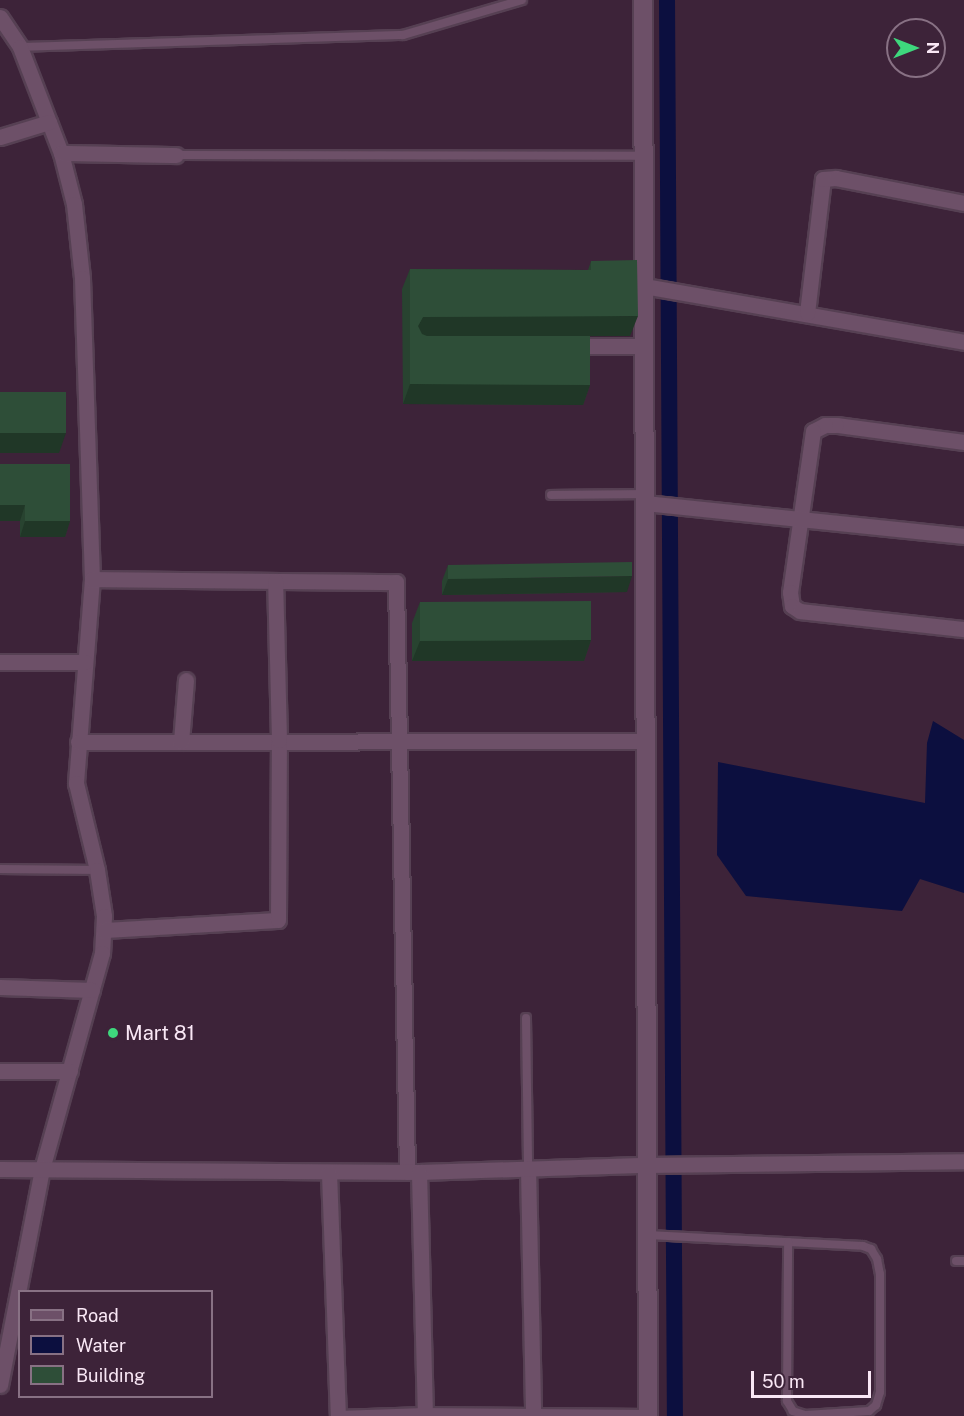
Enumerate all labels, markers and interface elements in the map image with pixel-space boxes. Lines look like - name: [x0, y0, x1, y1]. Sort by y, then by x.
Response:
- north arrow: [886, 18, 946, 78]
- text: N: [923, 42, 942, 54]
- place label: Mart 81: [125, 1021, 195, 1045]
- marker: Mart 81: [106, 1026, 120, 1040]
- legend: [18, 1290, 213, 1398]
- text: Road: [76, 1305, 119, 1326]
- text: Water: [76, 1335, 126, 1356]
- scale bar: [754, 1359, 874, 1397]
- text: Building: [76, 1365, 145, 1386]
- text: 50 m: [762, 1371, 805, 1392]

